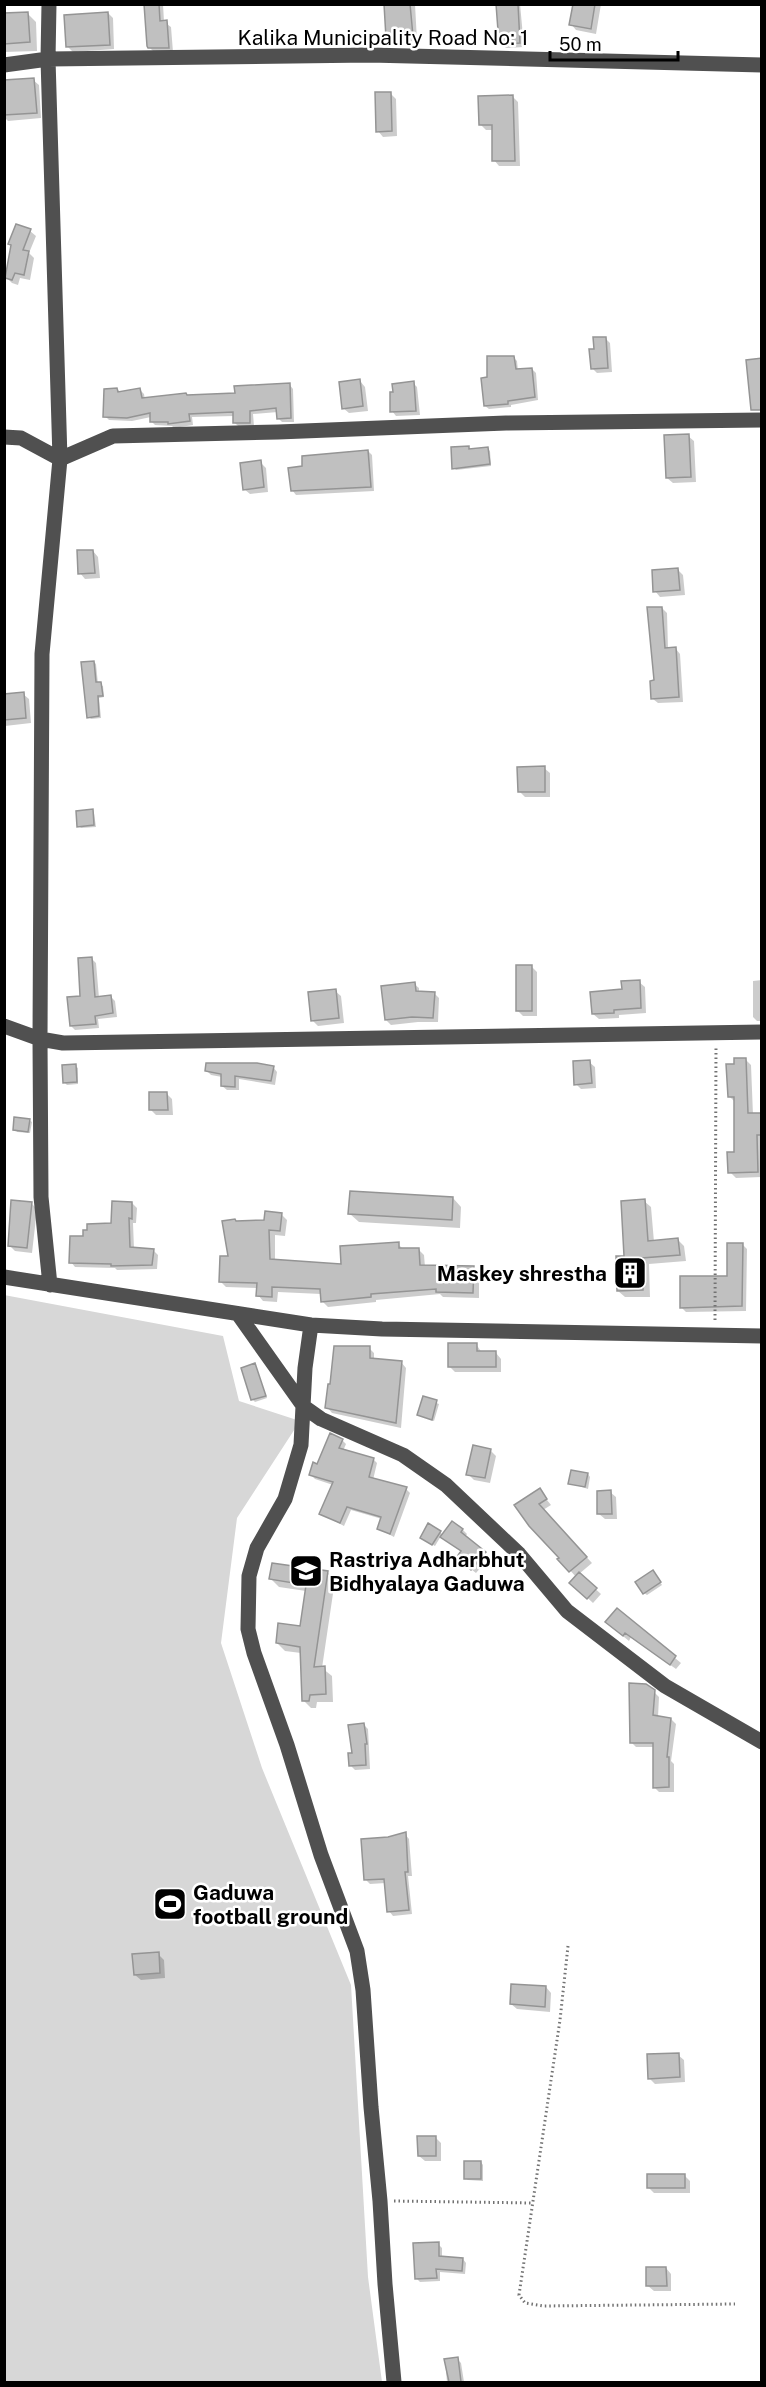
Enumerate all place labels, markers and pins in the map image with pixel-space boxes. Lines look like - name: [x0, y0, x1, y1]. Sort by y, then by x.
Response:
- building icon: Maskey shrestha: [612, 1255, 648, 1291]
- place label: Maskey shrestha: [437, 1261, 607, 1286]
- place label: Rastriya Adharbhut Bidhyalaya Gaduwa: [329, 1547, 525, 1596]
- school or university icon: Rastriya Adharbhut Bidhyalaya Gaduwa: [288, 1553, 324, 1589]
- place label: Gaduwa football ground: [193, 1880, 348, 1929]
- sports icon: Gaduwa football ground: [152, 1886, 188, 1922]

